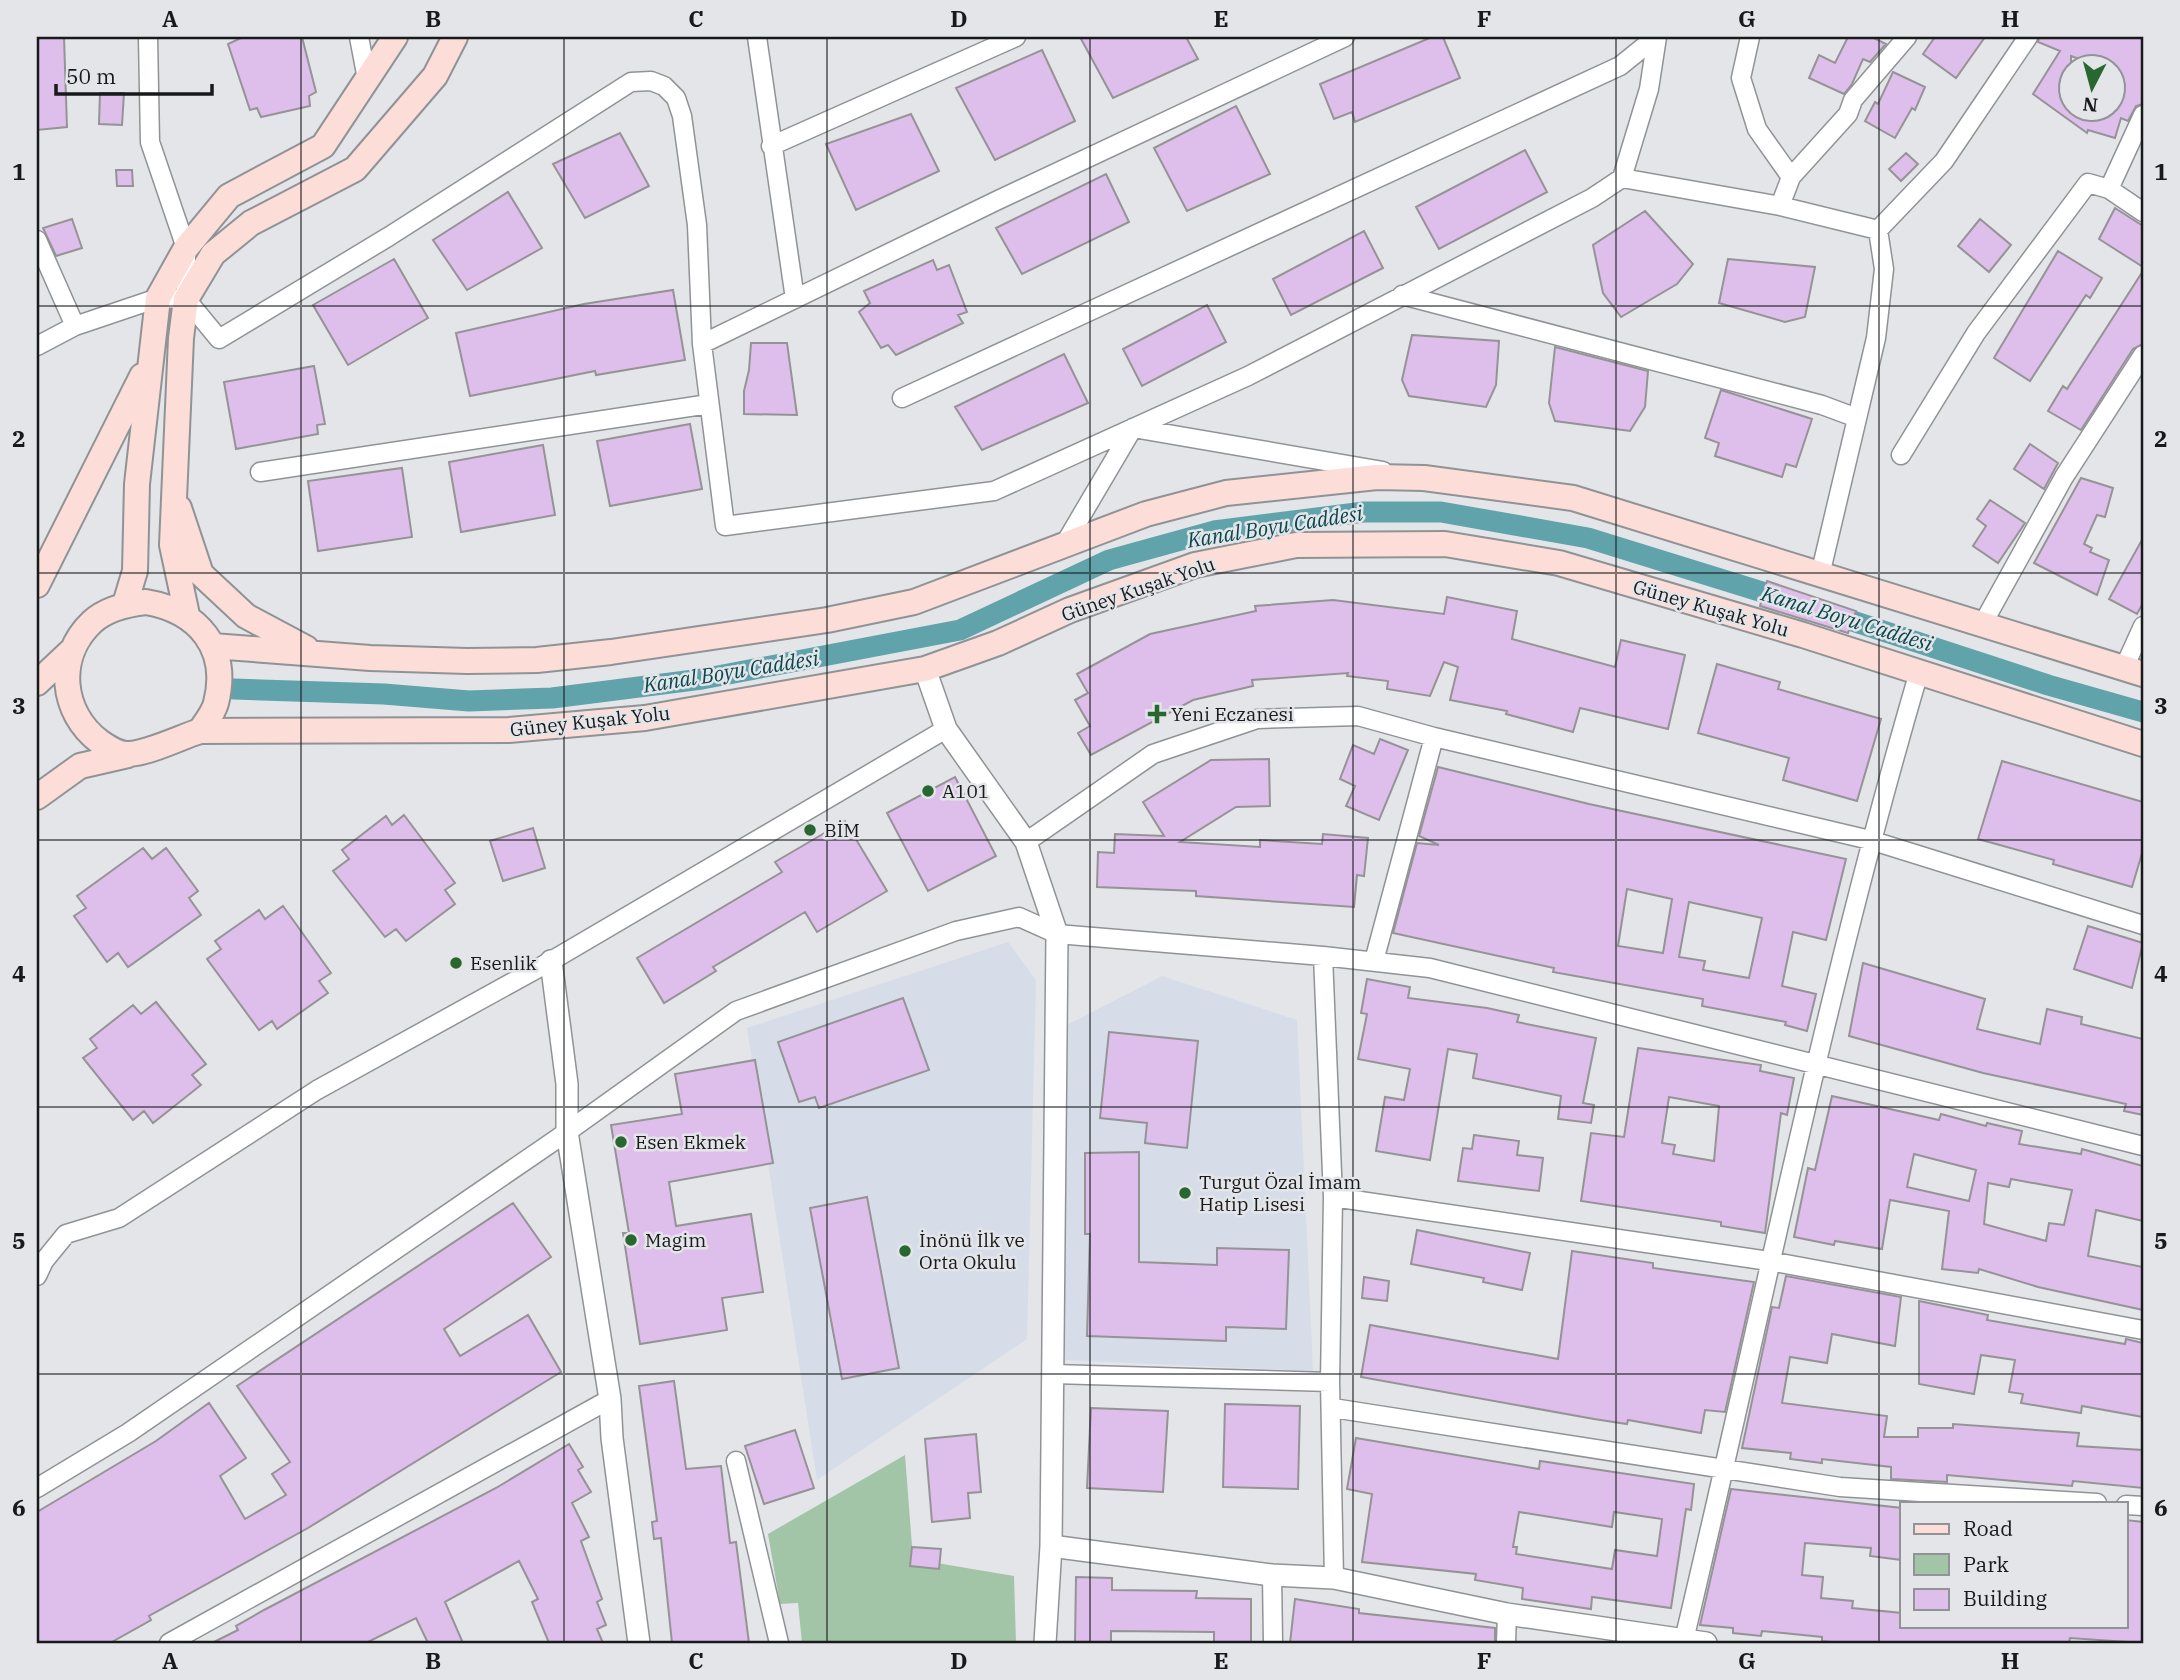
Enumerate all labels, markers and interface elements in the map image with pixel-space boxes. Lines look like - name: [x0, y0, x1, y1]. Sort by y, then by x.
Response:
- text: A: [162, 3, 178, 33]
- text: B: [425, 3, 441, 33]
- text: C: [688, 3, 704, 33]
- text: D: [950, 3, 968, 33]
- text: E: [1213, 3, 1229, 33]
- text: F: [1477, 3, 1491, 33]
- text: G: [1738, 3, 1756, 33]
- text: H: [2001, 3, 2019, 33]
- scale bar: [56, 52, 212, 96]
- north arrow: [2058, 52, 2128, 122]
- text: 50 m: [66, 62, 116, 90]
- text: N: [2081, 92, 2099, 118]
- text: 1: [12, 156, 26, 186]
- text: 1: [2154, 156, 2168, 186]
- text: 2: [12, 423, 26, 453]
- text: 2: [2154, 423, 2168, 453]
- water label: Kanal Boyu Caddesi: [1184, 498, 1365, 554]
- street label: Güney Kuşak Yolu: [1058, 551, 1218, 627]
- street label: Güney Kuşak Yolu: [1630, 574, 1792, 642]
- water label: Kanal Boyu Caddesi: [1757, 578, 1937, 658]
- water label: Kanal Boyu Caddesi: [640, 643, 821, 699]
- text: 3: [12, 690, 26, 720]
- text: 3: [2154, 690, 2168, 720]
- street label: Güney Kuşak Yolu: [509, 701, 672, 741]
- place label: Yeni Eczanesi: [1171, 702, 1294, 726]
- marker: Yeni Eczanesi: [1149, 706, 1165, 722]
- place label: A101: [942, 779, 989, 803]
- marker: A101: [920, 783, 936, 799]
- place label: BİM: [824, 818, 860, 842]
- marker: BİM: [802, 822, 818, 838]
- place label: Esenlik: [470, 951, 537, 975]
- marker: Esenlik: [448, 955, 464, 971]
- text: 4: [12, 958, 26, 988]
- text: 4: [2154, 958, 2168, 988]
- place label: Esen Ekmek: [635, 1130, 746, 1154]
- marker: Esen Ekmek: [613, 1134, 629, 1150]
- place label: Turgut Özal İmam Hatip Lisesi: [1199, 1170, 1361, 1216]
- marker: Turgut Özal İmam Hatip Lisesi: [1177, 1185, 1193, 1201]
- text: 5: [12, 1225, 26, 1255]
- text: 5: [2154, 1225, 2168, 1255]
- place label: Magim: [645, 1228, 706, 1252]
- place label: İnönü İlk ve Orta Okulu: [919, 1228, 1025, 1274]
- marker: Magim: [623, 1232, 639, 1248]
- marker: İnönü İlk ve Orta Okulu: [897, 1243, 913, 1259]
- text: 6: [12, 1492, 26, 1522]
- text: 6: [2154, 1492, 2168, 1522]
- legend: [1900, 1502, 2128, 1628]
- text: Road: [1963, 1514, 2013, 1542]
- text: Park: [1963, 1550, 2010, 1578]
- text: Building: [1963, 1584, 2048, 1612]
- text: A: [162, 1645, 178, 1675]
- text: B: [425, 1645, 441, 1675]
- text: C: [688, 1645, 704, 1675]
- text: D: [950, 1645, 968, 1675]
- text: E: [1213, 1645, 1229, 1675]
- text: F: [1477, 1645, 1491, 1675]
- text: G: [1738, 1645, 1756, 1675]
- text: H: [2001, 1645, 2019, 1675]

